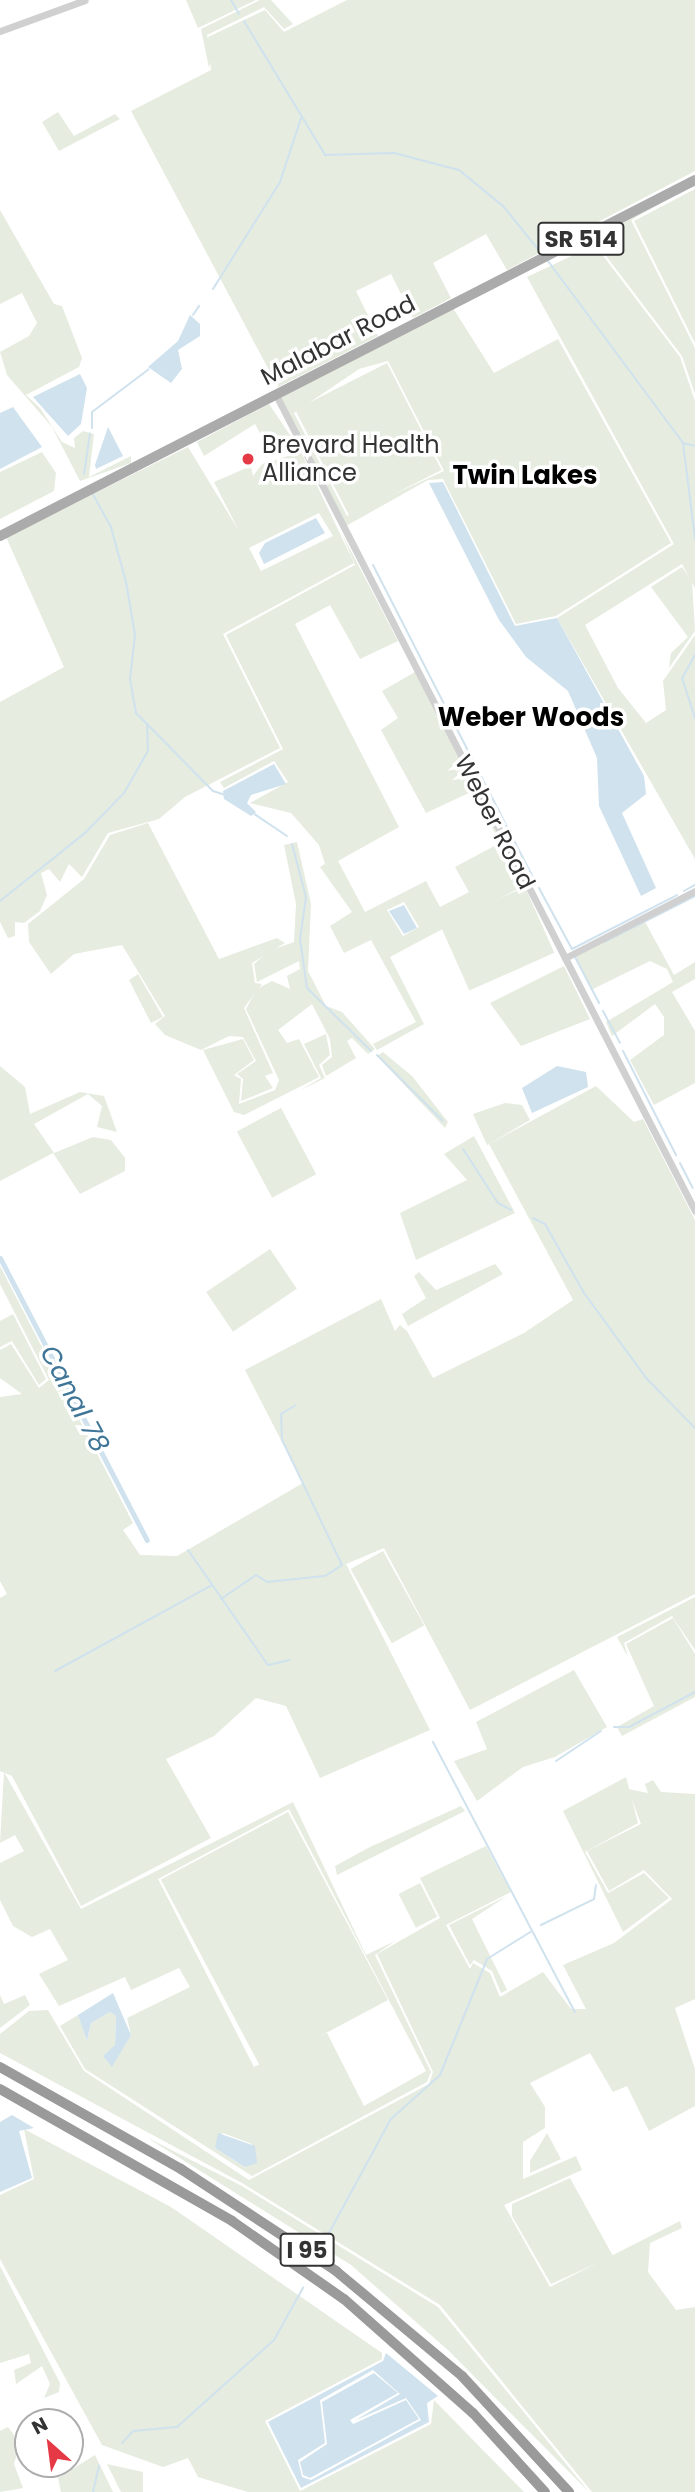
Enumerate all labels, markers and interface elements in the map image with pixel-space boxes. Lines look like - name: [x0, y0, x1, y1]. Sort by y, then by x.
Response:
- road number: SR 514: [537, 220, 625, 258]
- street label: Malabar Road: [256, 289, 420, 391]
- place label: Brevard Health Alliance: [262, 431, 440, 487]
- marker: Brevard Health Alliance: [240, 451, 256, 467]
- district label: Twin Lakes: [452, 460, 598, 492]
- district label: Weber Woods: [438, 702, 624, 734]
- street label: Weber Road: [449, 750, 541, 894]
- water label: Canal 78: [33, 1340, 115, 1458]
- road number: I 95: [279, 2230, 335, 2270]
- north arrow: [14, 2408, 84, 2478]
- text: N: [27, 2411, 52, 2441]

